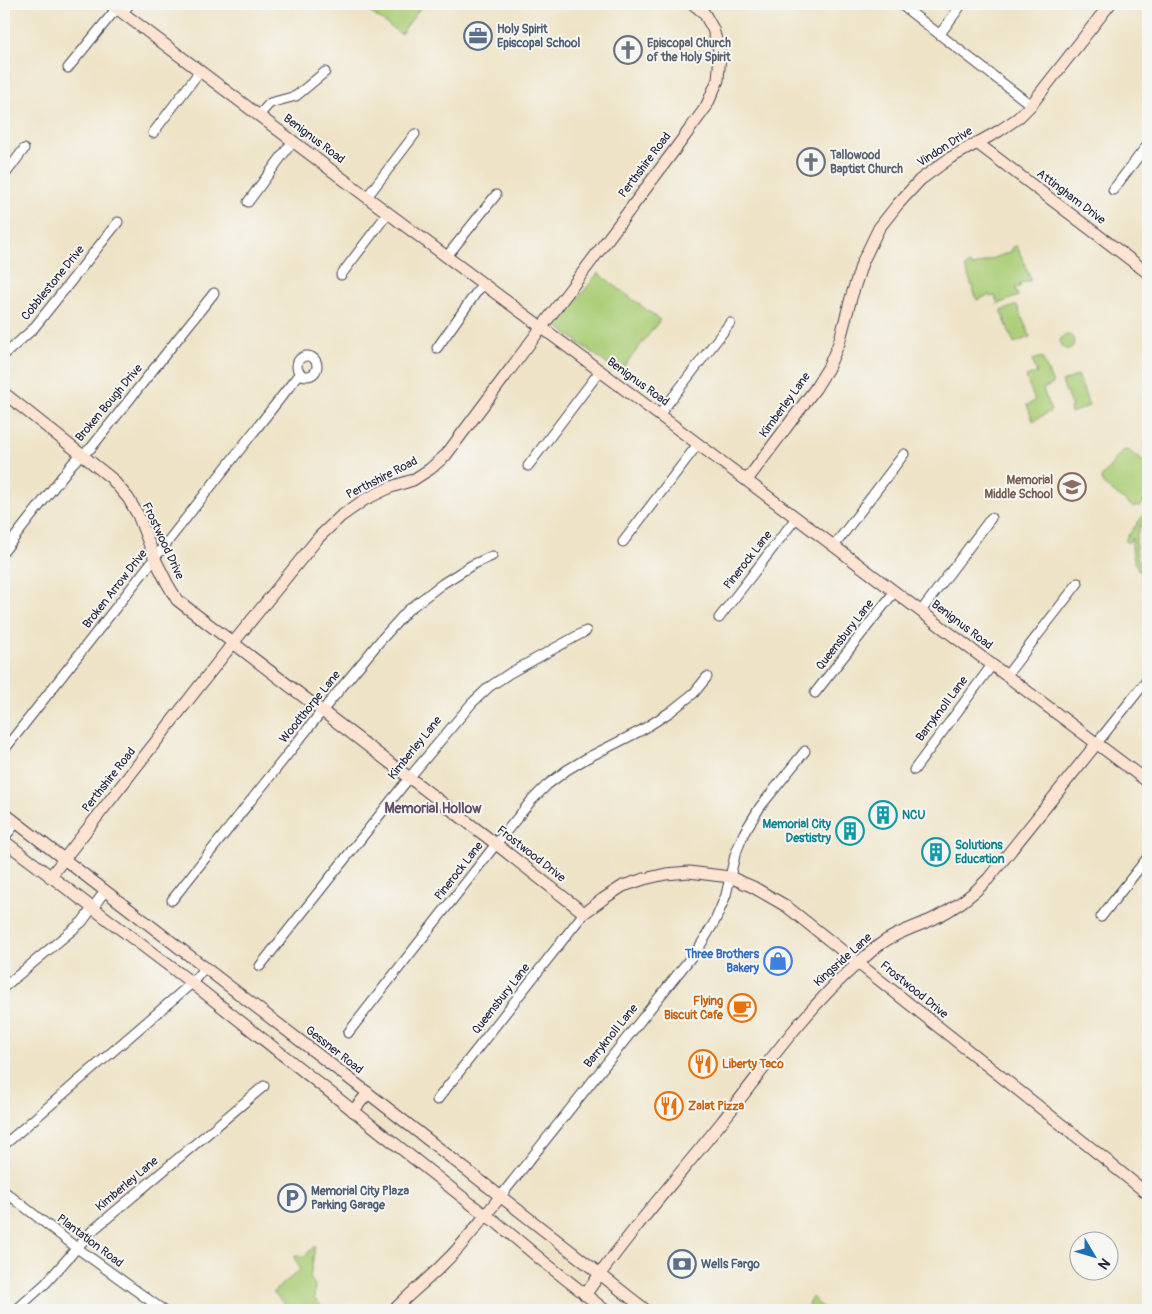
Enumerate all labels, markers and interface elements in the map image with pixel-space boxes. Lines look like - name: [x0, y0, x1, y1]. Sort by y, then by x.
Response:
- office icon: Holy Spirit Episcopal School: [463, 21, 493, 51]
- place label: Holy Spirit Episcopal School: [497, 22, 580, 51]
- church icon: Episcopal Church of the Holy Spirit: [613, 35, 643, 65]
- place label: Episcopal Church of the Holy Spirit: [646, 36, 732, 65]
- street label: Benignus Road: [280, 111, 348, 167]
- street label: Vindon Drive: [915, 124, 976, 170]
- street label: Perthshire Road: [616, 129, 675, 201]
- church icon: Tallowood Baptist Church: [796, 147, 826, 177]
- place label: Tallowood Baptist Church: [829, 148, 903, 177]
- street label: Attingham Drive: [1034, 166, 1109, 228]
- street label: Cobblestone Drive: [18, 243, 88, 323]
- street label: Benignus Road: [604, 354, 672, 410]
- street label: Broken Bough Drive: [72, 361, 146, 445]
- street label: Kimberley Lane: [756, 369, 814, 441]
- street label: Perthshire Road: [344, 454, 420, 502]
- school or university icon: Memorial Middle School: [1057, 472, 1087, 502]
- place label: Memorial Middle School: [985, 473, 1053, 502]
- street label: Frostwood Drive: [139, 500, 187, 582]
- street label: Pinerock Lane: [720, 528, 776, 592]
- street label: Broken Arrow Drive: [79, 546, 151, 631]
- street label: Queensbury Lane: [813, 597, 877, 673]
- street label: Benignus Road: [928, 597, 996, 653]
- street label: Woodthorpe Lane: [276, 668, 344, 746]
- street label: Barryknoll Lane: [913, 673, 971, 744]
- street label: Kimberley Lane: [385, 713, 445, 783]
- street label: Perthshire Road: [79, 745, 139, 815]
- district label: Memorial Hollow: [384, 800, 482, 817]
- building icon: NCU: [868, 800, 898, 830]
- place label: NCU: [902, 808, 926, 823]
- building icon: Memorial City Destistry: [835, 816, 865, 846]
- place label: Memorial City Destistry: [763, 817, 832, 846]
- street label: Frostwood Drive: [494, 823, 568, 886]
- building icon: Solutions Education: [921, 837, 951, 867]
- place label: Solutions Education: [955, 838, 1005, 867]
- street label: Pinerock Lane: [431, 839, 487, 903]
- street label: Kingsride Lane: [811, 930, 875, 990]
- shop icon: Three Brothers Bakery: [763, 946, 793, 976]
- place label: Three Brothers Bakery: [684, 947, 760, 976]
- street label: Frostwood Drive: [877, 958, 951, 1022]
- street label: Queensbury Lane: [469, 961, 533, 1037]
- cafe icon: Flying Biscuit Cafe: [727, 993, 757, 1023]
- place label: Flying Biscuit Cafe: [664, 994, 724, 1023]
- street label: Barryknoll Lane: [581, 1001, 641, 1071]
- street label: Gessner Road: [302, 1023, 366, 1077]
- restaurant icon: Liberty Taco: [688, 1049, 718, 1079]
- place label: Liberty Taco: [722, 1057, 784, 1072]
- restaurant icon: Zalat Pizza: [654, 1091, 684, 1121]
- place label: Zalat Pizza: [688, 1099, 745, 1114]
- street label: Kimberley Lane: [93, 1153, 161, 1215]
- parking icon: Memorial City Plaza Parking Garage: [277, 1183, 307, 1213]
- place label: Memorial City Plaza Parking Garage: [311, 1184, 409, 1213]
- street label: Plantation Road: [54, 1211, 126, 1271]
- north arrow: [1070, 1232, 1120, 1282]
- bank icon: Wells Fargo: [667, 1249, 697, 1279]
- text: N: [1094, 1255, 1113, 1273]
- place label: Wells Fargo: [701, 1257, 760, 1272]

